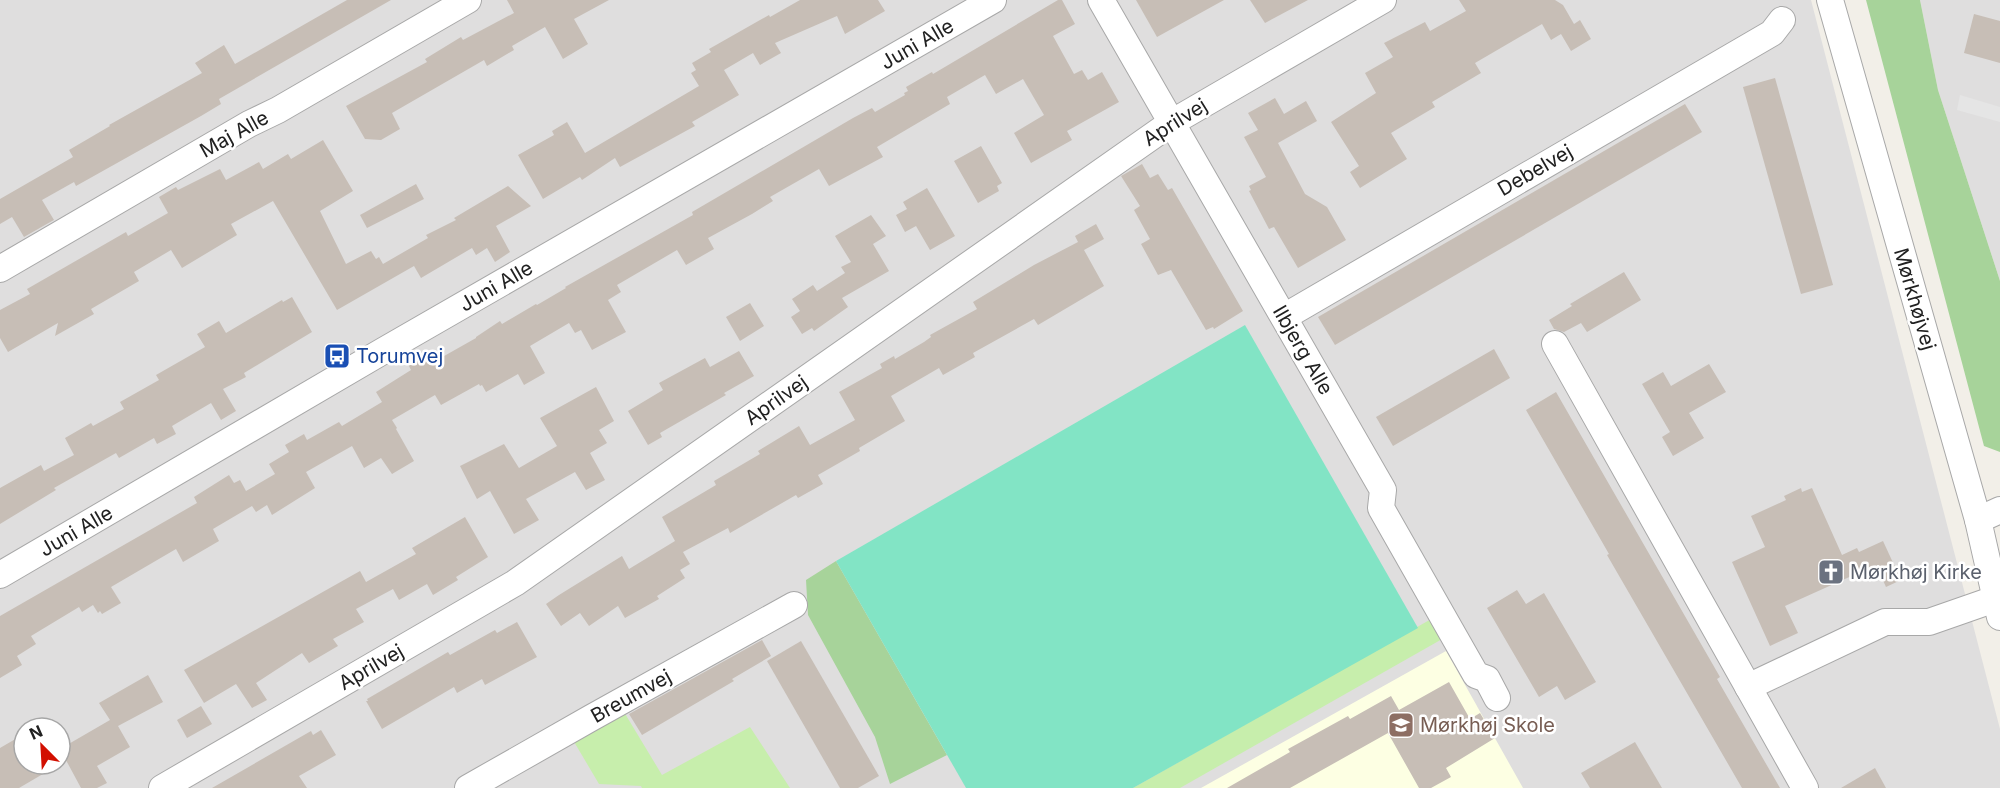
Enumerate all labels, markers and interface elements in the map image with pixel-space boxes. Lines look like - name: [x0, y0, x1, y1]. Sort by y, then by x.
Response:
- street label: Juni Alle: [876, 13, 958, 75]
- street label: Aprilvej: [1139, 93, 1211, 151]
- street label: Maj Alle: [195, 105, 273, 163]
- street label: Debelvej: [1493, 139, 1577, 201]
- street label: Mørkhøjvej: [1889, 245, 1941, 353]
- street label: Juni Alle: [455, 255, 537, 317]
- street label: Ilbjerg Alle: [1268, 301, 1338, 399]
- bus stop icon: Torumvej: [322, 341, 352, 371]
- place label: Torumvej: [356, 344, 443, 368]
- street label: Aprilvej: [740, 370, 812, 430]
- street label: Juni Alle: [35, 500, 117, 562]
- church icon: Mørkhøj Kirke: [1816, 557, 1846, 587]
- place label: Mørkhøj Kirke: [1850, 560, 1982, 584]
- street label: Aprilvej: [334, 639, 408, 695]
- street label: Breumvej: [587, 664, 675, 728]
- school or university icon: Mørkhøj Skole: [1386, 710, 1416, 740]
- place label: Mørkhøj Skole: [1420, 713, 1555, 737]
- north arrow: [12, 716, 72, 776]
- text: N: [26, 721, 46, 744]

